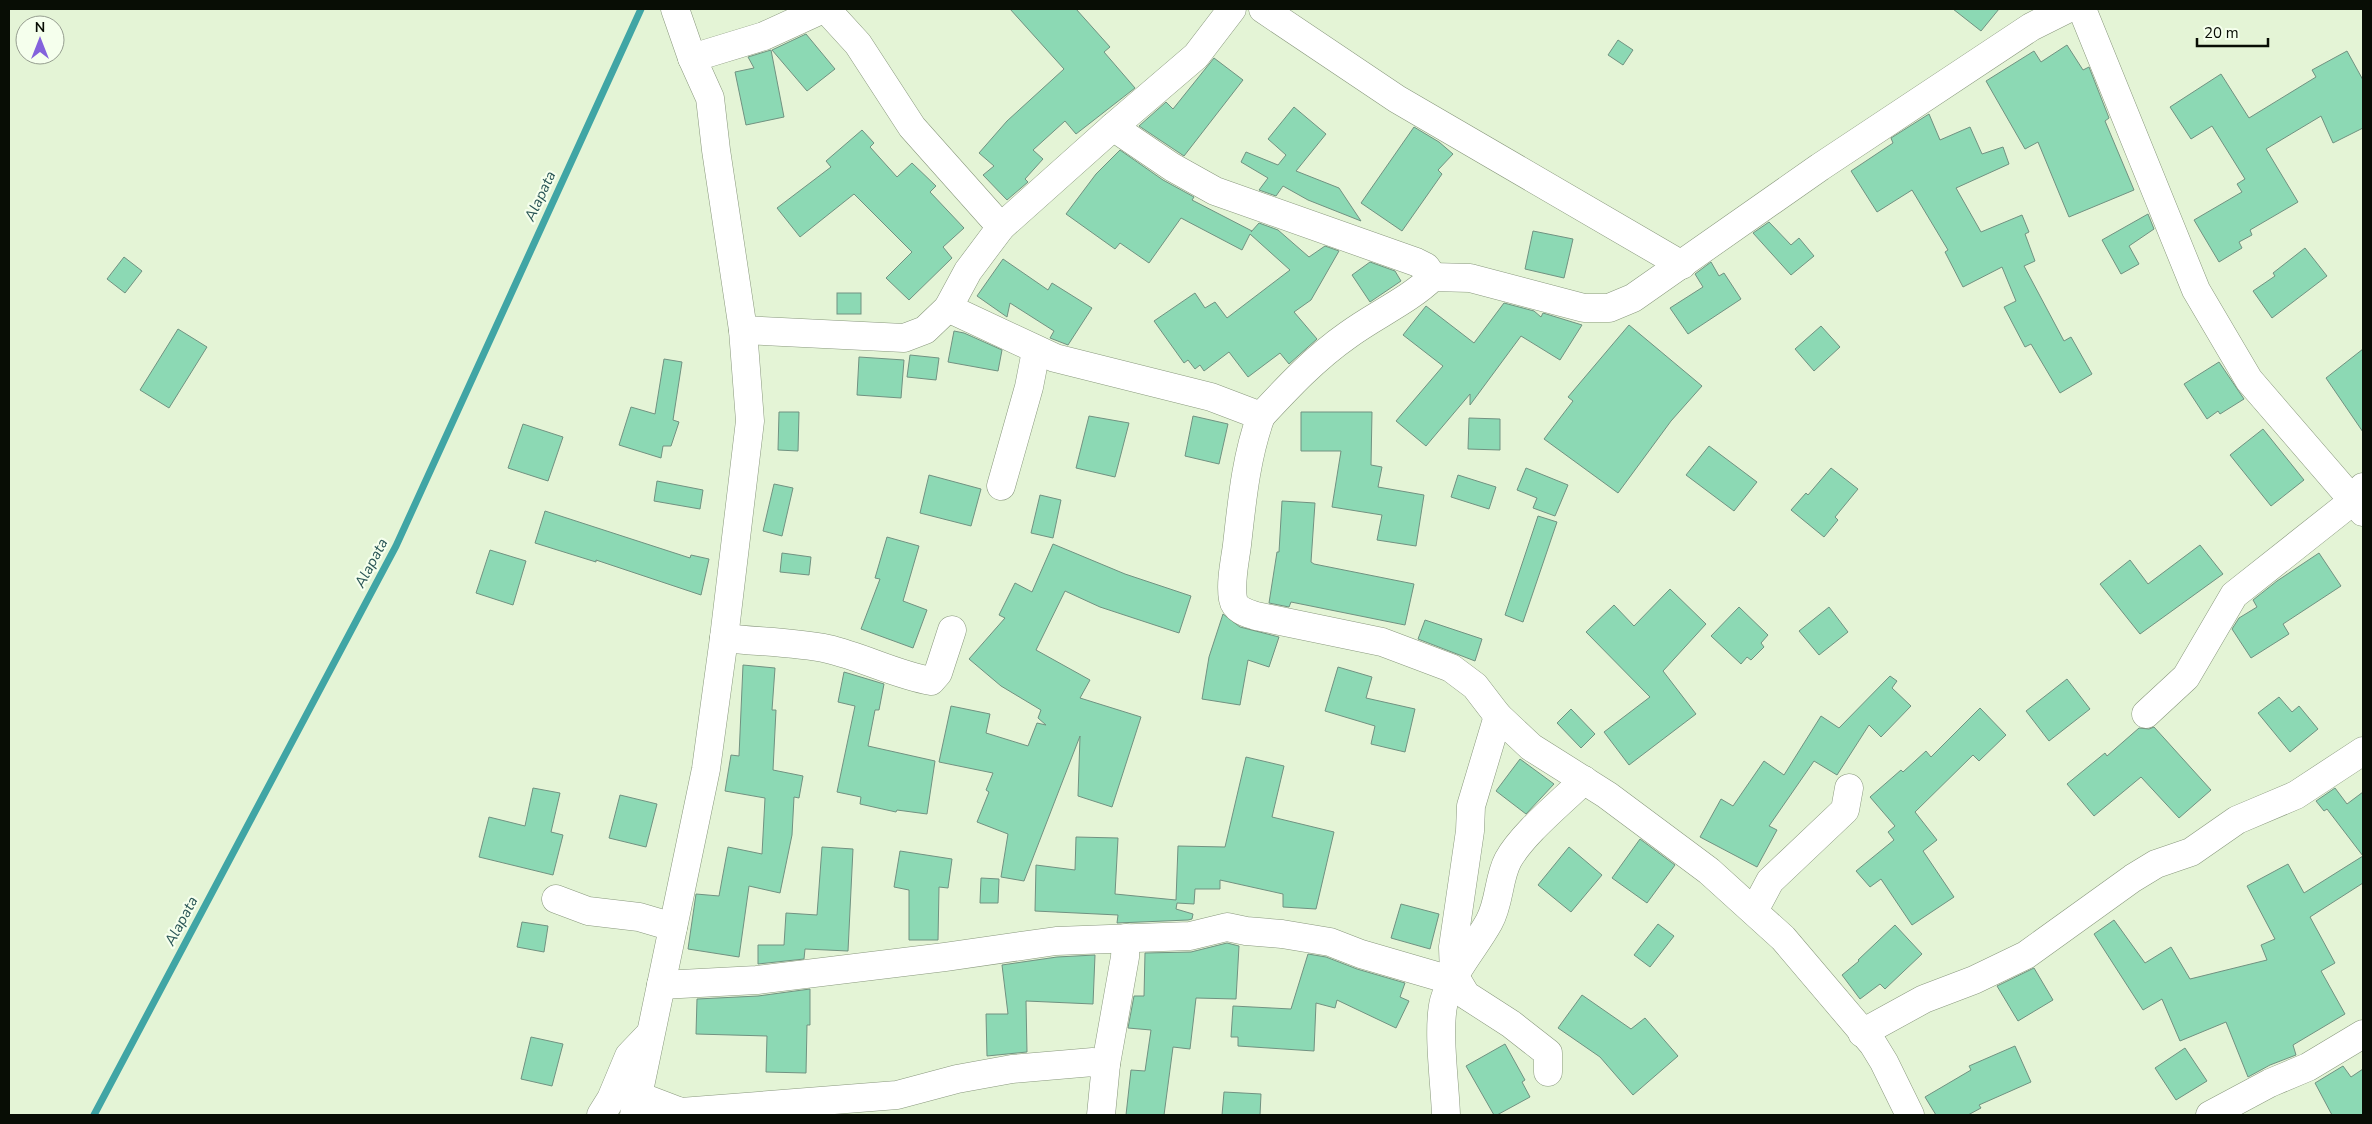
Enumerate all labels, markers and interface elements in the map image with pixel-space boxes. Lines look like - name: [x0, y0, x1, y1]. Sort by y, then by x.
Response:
- north arrow: [15, 15, 65, 65]
- scale bar: [2197, 15, 2268, 47]
- text: N: [35, 18, 45, 37]
- text: 20 m: [2204, 23, 2239, 43]
- water label: Alapata: [519, 168, 560, 225]
- water label: Alapata: [349, 535, 392, 592]
- water label: Alapata: [159, 893, 202, 950]

